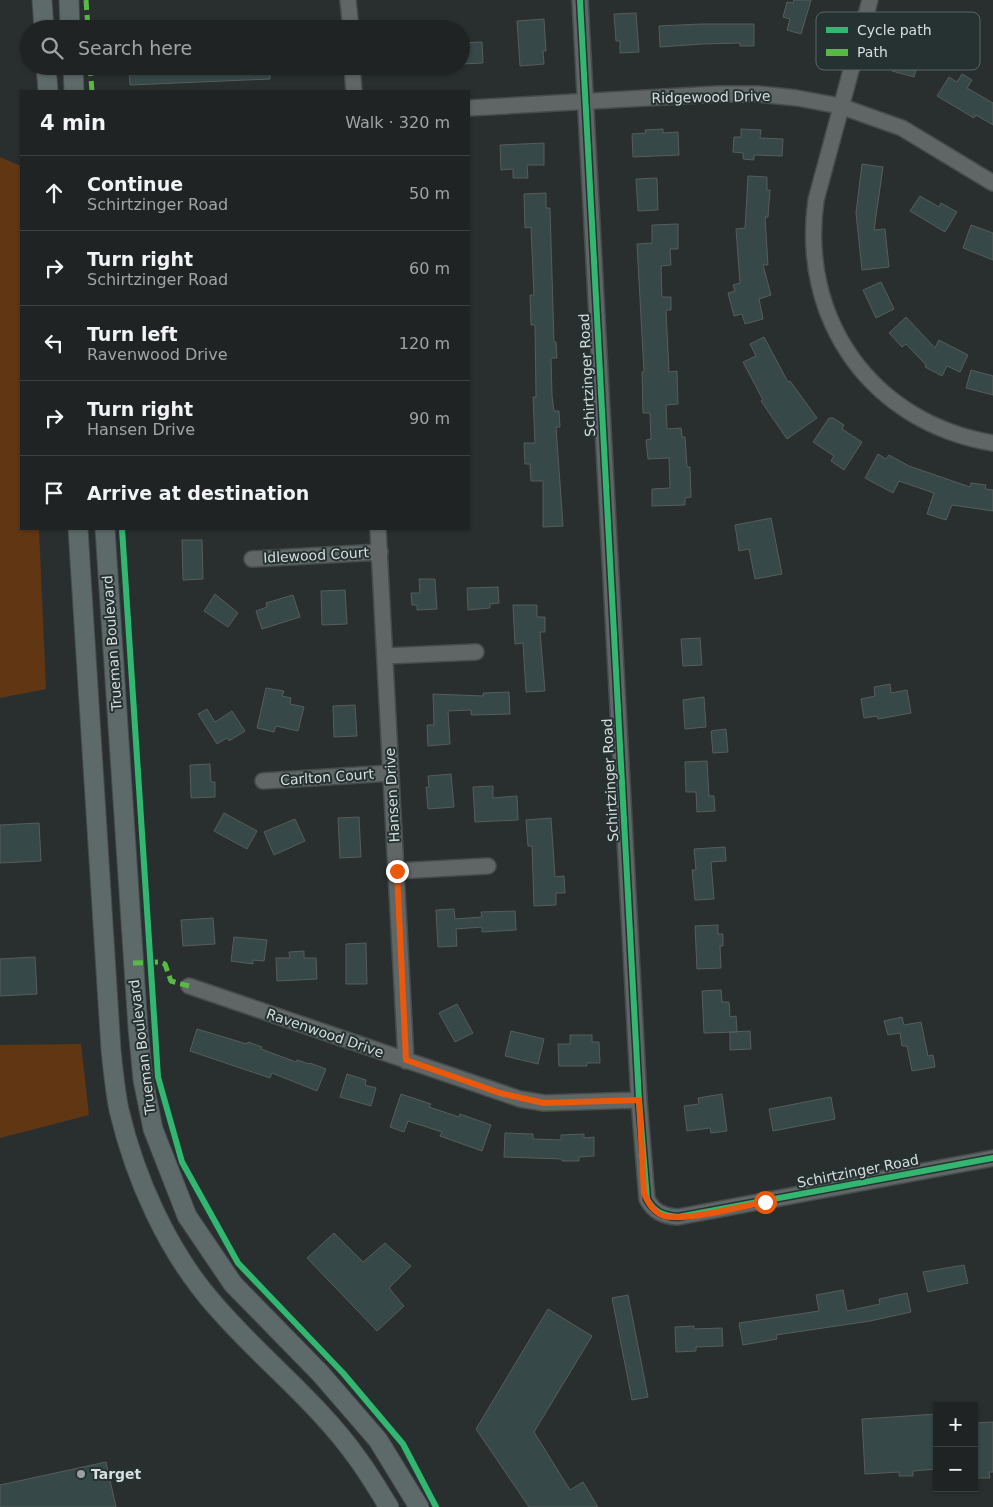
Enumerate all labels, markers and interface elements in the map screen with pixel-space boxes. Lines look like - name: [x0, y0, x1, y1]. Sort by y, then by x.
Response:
- legend: [816, 12, 980, 70]
- search box: [20, 20, 470, 75]
- text: Cycle path: [857, 22, 932, 38]
- icon: search: [38, 34, 66, 62]
- text: Search here: [78, 37, 192, 59]
- text: Path: [857, 44, 888, 60]
- street label: Ridgewood Drive: [651, 88, 771, 106]
- text: 4 min: [40, 111, 106, 135]
- text: Walk · 320 m: [345, 113, 450, 132]
- text: Continue: [87, 173, 183, 195]
- icon: ahead: [40, 179, 68, 207]
- text: 50 m: [409, 184, 450, 203]
- text: Schirtzinger Road: [87, 195, 228, 214]
- text: Turn right: [87, 248, 193, 270]
- icon: right: [40, 254, 68, 282]
- text: 60 m: [409, 259, 450, 278]
- text: Schirtzinger Road: [87, 270, 228, 289]
- street label: Schirtzinger Road: [576, 313, 598, 437]
- text: Turn left: [87, 323, 178, 345]
- icon: left: [40, 329, 68, 357]
- text: 120 m: [399, 334, 450, 353]
- text: Ravenwood Drive: [87, 345, 228, 364]
- text: Turn right: [87, 398, 193, 420]
- icon: right: [40, 404, 68, 432]
- text: 90 m: [409, 409, 450, 428]
- text: Hansen Drive: [87, 420, 195, 439]
- icon: arrive: [40, 479, 68, 507]
- text: Arrive at destination: [87, 482, 309, 504]
- street label: Idlewood Court: [263, 544, 370, 566]
- street label: Trueman Boulevard: [99, 575, 125, 712]
- street label: Schirtzinger Road: [599, 718, 621, 842]
- street label: Hansen Drive: [382, 747, 402, 843]
- street label: Carlton Court: [280, 766, 375, 788]
- route end: [386, 860, 409, 883]
- street label: Trueman Boulevard: [126, 978, 158, 1117]
- street label: Ravenwood Drive: [264, 1005, 386, 1061]
- street label: Schirtzinger Road: [796, 1151, 920, 1191]
- route start: [754, 1191, 777, 1214]
- map controls: [933, 1402, 978, 1492]
- button: +: [933, 1402, 978, 1447]
- button: −: [933, 1447, 978, 1492]
- place label: Target: [91, 1466, 142, 1482]
- marker: Target: [75, 1468, 87, 1480]

